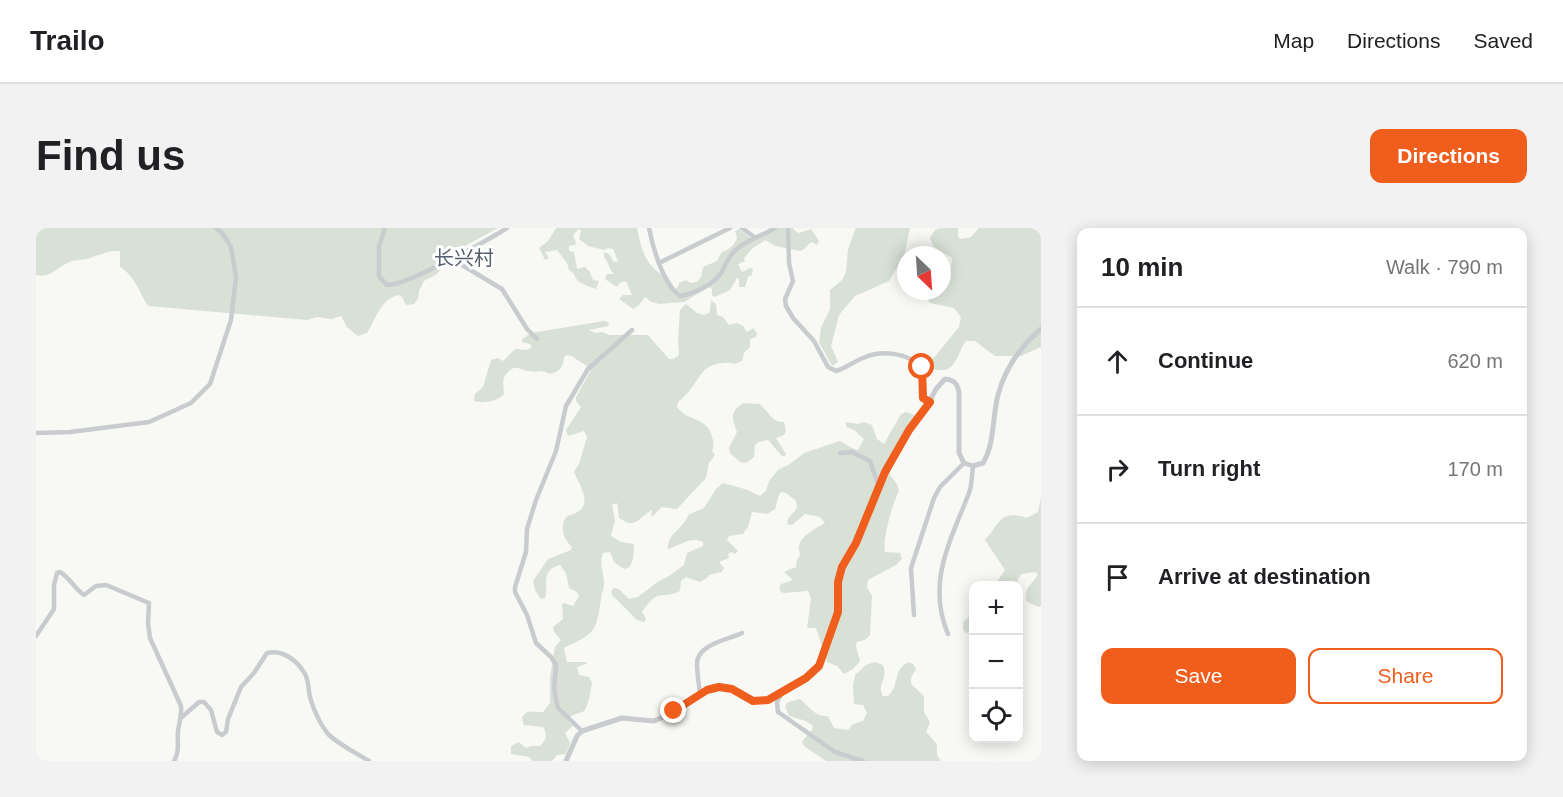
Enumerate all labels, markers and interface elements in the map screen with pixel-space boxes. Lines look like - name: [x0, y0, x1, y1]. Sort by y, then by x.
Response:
- text: Trailo: [30, 25, 105, 56]
- text: Map: [1273, 29, 1314, 52]
- text: Directions: [1347, 29, 1440, 52]
- text: Saved: [1473, 29, 1533, 52]
- button: Directions: [1370, 129, 1527, 183]
- text: Find us: [36, 132, 185, 179]
- north arrow: [897, 246, 951, 300]
- district label: 长兴村: [434, 247, 494, 269]
- text: 10 min: [1101, 252, 1183, 282]
- text: Walk · 790 m: [1386, 256, 1503, 278]
- icon: ahead: [1101, 345, 1134, 378]
- text: Continue: [1158, 348, 1253, 373]
- text: 620 m: [1447, 350, 1503, 372]
- route start: [908, 353, 934, 379]
- icon: right: [1101, 453, 1134, 486]
- text: Turn right: [1158, 456, 1260, 481]
- text: 170 m: [1447, 458, 1503, 480]
- icon: arrive: [1101, 561, 1134, 594]
- text: Arrive at destination: [1158, 564, 1371, 589]
- map controls: [969, 581, 1023, 743]
- button: +: [969, 581, 1023, 635]
- button: −: [969, 635, 1023, 689]
- button: Save: [1101, 648, 1296, 704]
- button: Share: [1308, 648, 1503, 704]
- button: locate: [969, 689, 1023, 743]
- route end: [660, 697, 686, 723]

